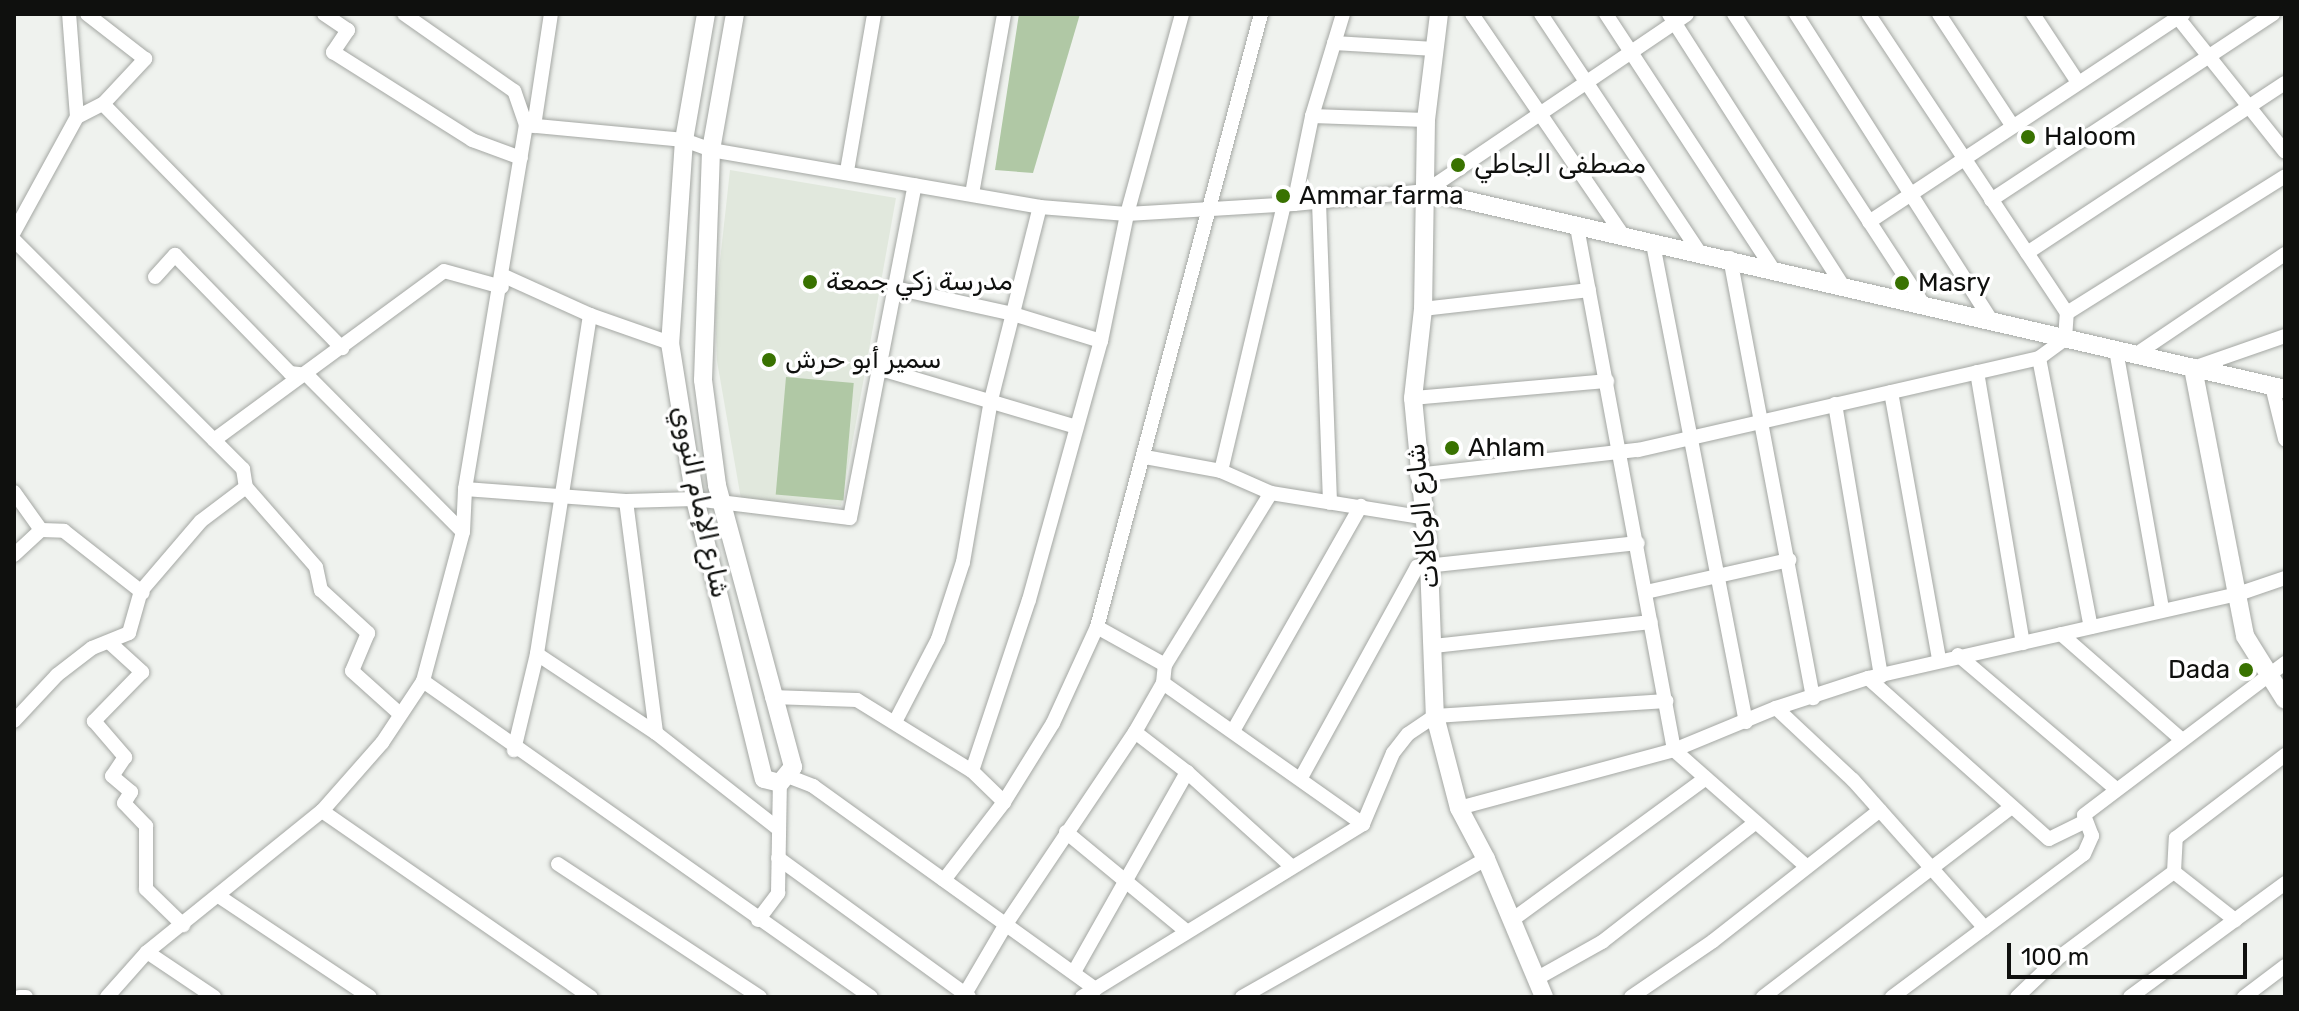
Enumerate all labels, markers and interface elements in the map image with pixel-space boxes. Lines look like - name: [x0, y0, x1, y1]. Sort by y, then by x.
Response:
- place label: Haloom: [2044, 121, 2136, 153]
- marker: Haloom: [2019, 128, 2037, 146]
- place label: مصطفى الجاطي: [1474, 149, 1646, 181]
- marker: مصطفى الجاطي: [1449, 156, 1467, 174]
- place label: Ammar farma: [1299, 180, 1465, 212]
- marker: Ammar farma: [1274, 187, 1292, 205]
- place label: مدرسة زكي جمعة: [826, 266, 1013, 298]
- place label: Masry: [1918, 267, 1990, 299]
- marker: مدرسة زكي جمعة: [801, 273, 819, 291]
- marker: Masry: [1893, 274, 1911, 292]
- place label: سمير أبو حرش: [785, 344, 941, 376]
- marker: سمير أبو حرش: [760, 351, 778, 369]
- street label: شارع الإمام النووي: [664, 403, 736, 601]
- place label: Ahlam: [1468, 432, 1545, 464]
- marker: Ahlam: [1443, 439, 1461, 457]
- street label: شارع الوكالات: [1400, 442, 1446, 590]
- place label: Dada: [2168, 654, 2230, 686]
- marker: Dada: [2237, 661, 2255, 679]
- scale bar: [2011, 927, 2251, 977]
- text: 100 m: [2021, 943, 2089, 971]

